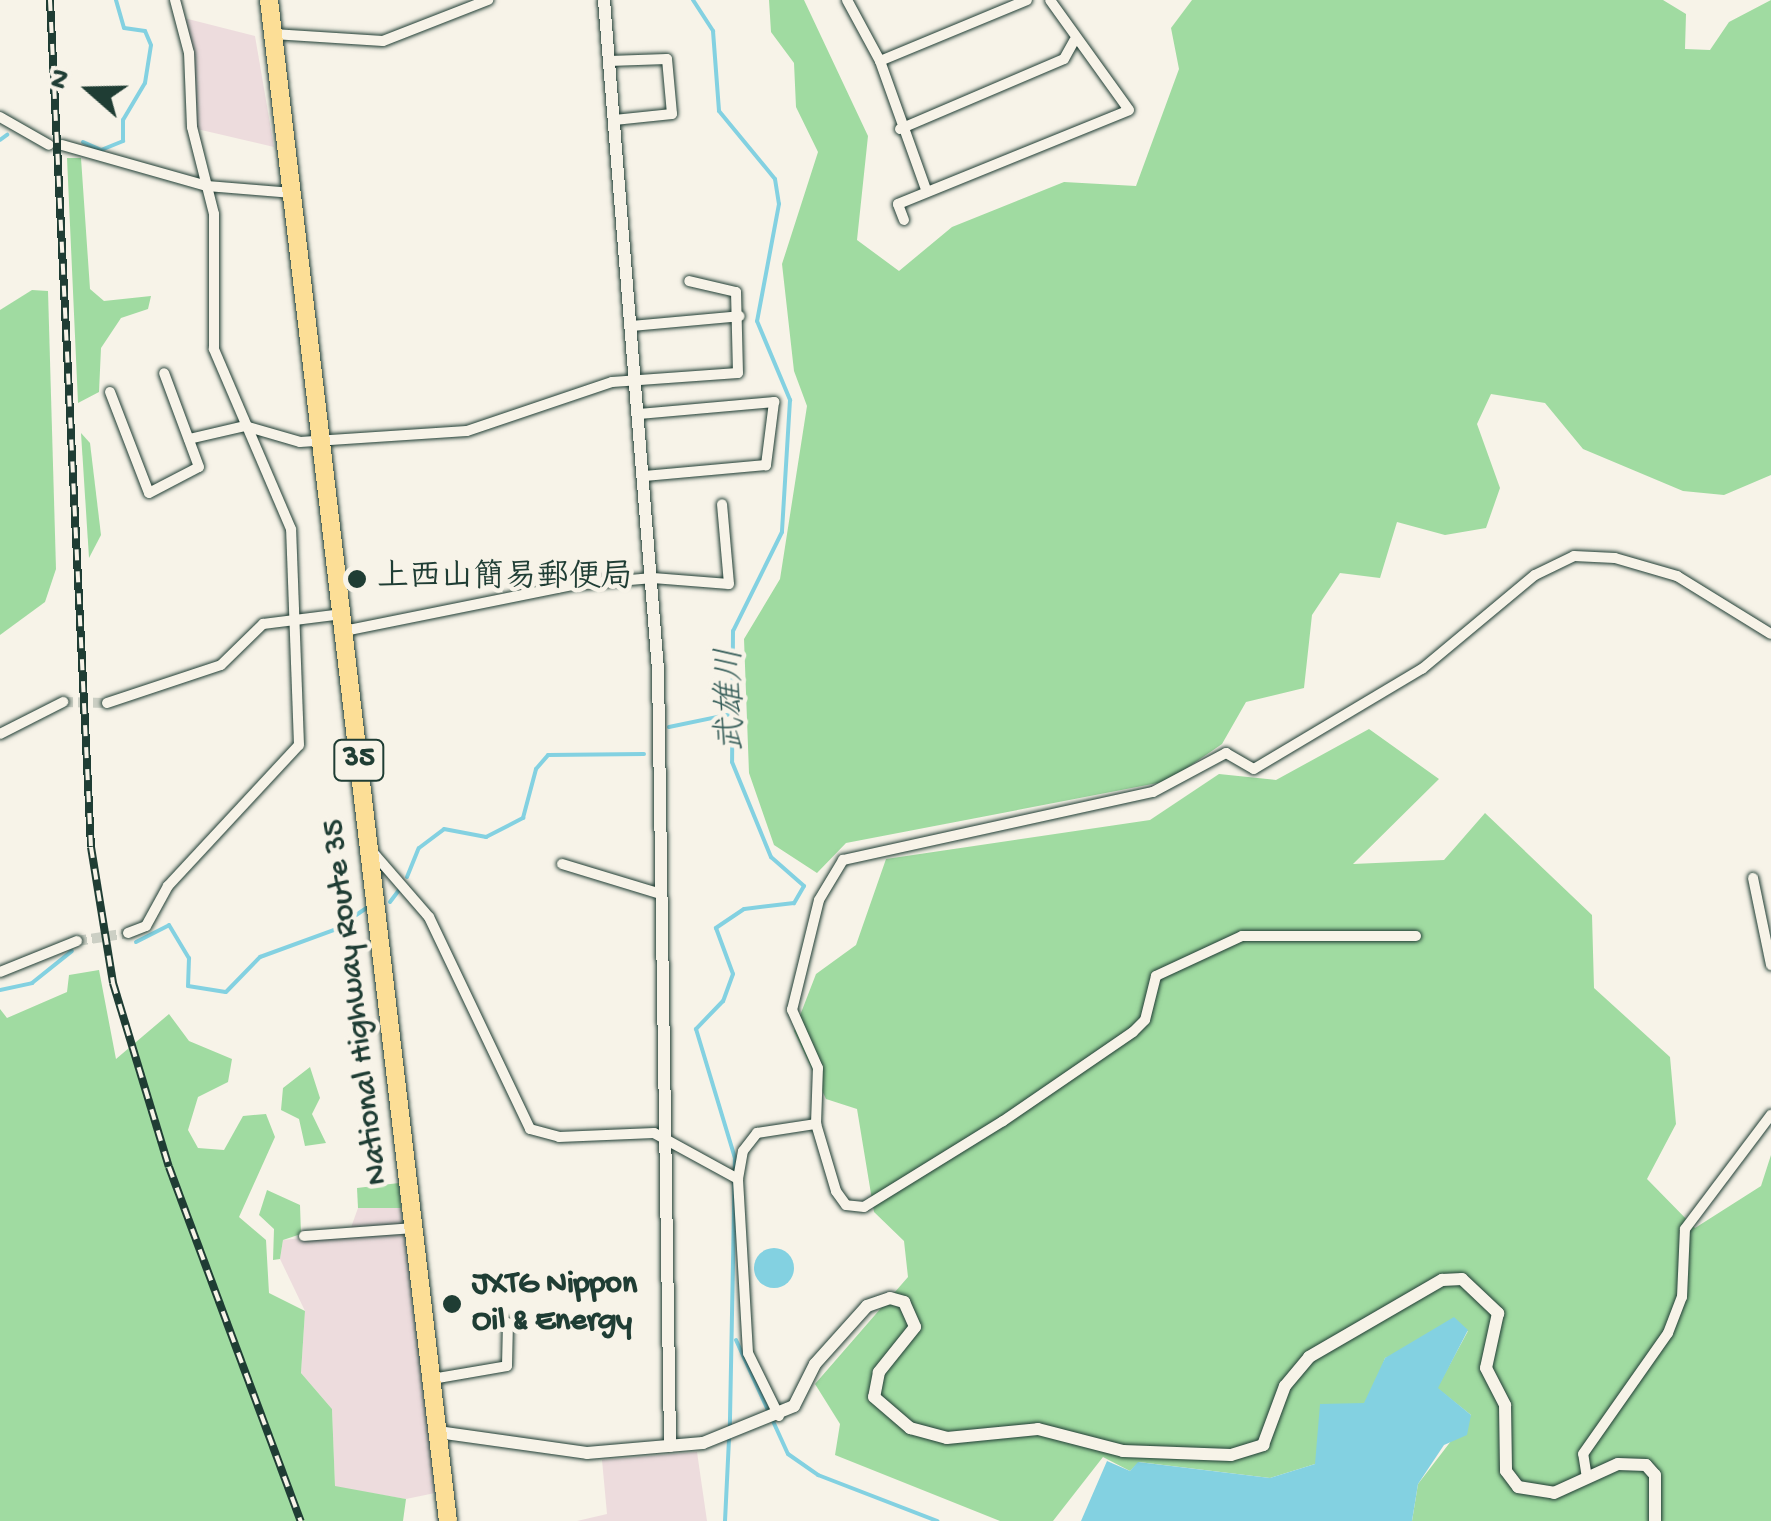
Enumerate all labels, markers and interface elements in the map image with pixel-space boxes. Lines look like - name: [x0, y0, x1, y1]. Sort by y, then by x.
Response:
- north arrow: [40, 40, 140, 140]
- text: N: [43, 65, 80, 94]
- place label: 上西山簡易郵便局: [377, 560, 633, 598]
- marker: 上西山簡易郵便局: [346, 568, 368, 590]
- water label: 武雄川: [712, 647, 756, 753]
- road number: 35: [332, 735, 386, 785]
- street label: National Highway Route 35: [315, 817, 399, 1187]
- place label: JXTG Nippon Oil & Energy: [472, 1267, 637, 1342]
- marker: JXTG Nippon Oil & Energy: [441, 1293, 463, 1315]

